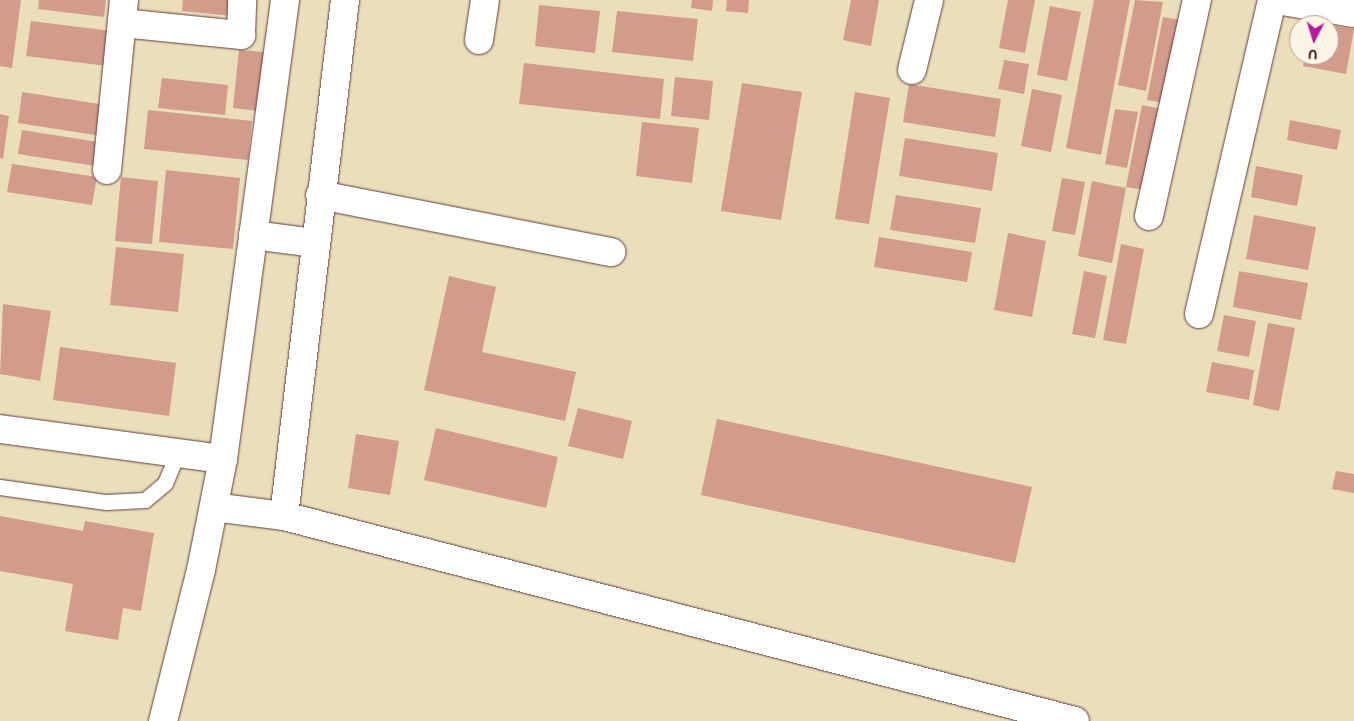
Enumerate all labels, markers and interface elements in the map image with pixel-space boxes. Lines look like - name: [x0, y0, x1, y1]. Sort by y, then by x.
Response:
- north arrow: [1289, 15, 1339, 65]
- text: U: [1307, 46, 1318, 63]

